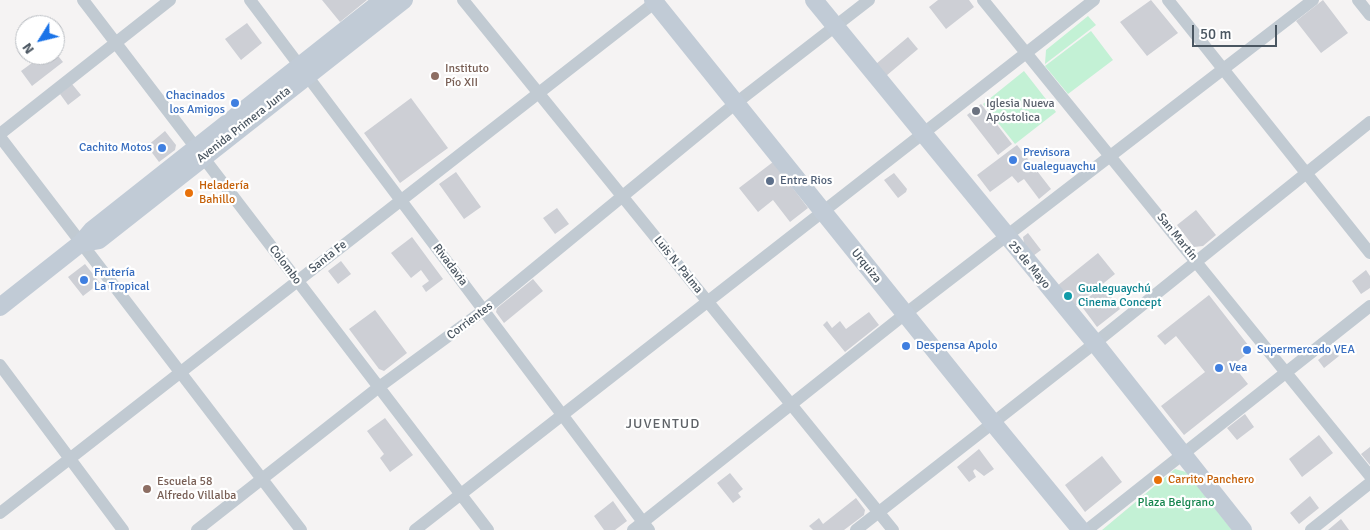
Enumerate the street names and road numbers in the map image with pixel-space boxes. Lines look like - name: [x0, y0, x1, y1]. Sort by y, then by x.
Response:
- street label: Avenida Primera Junta: [194, 84, 294, 166]
- street label: San Martín: [1154, 211, 1200, 263]
- street label: Luis N. Palma: [651, 234, 705, 296]
- street label: Santa Fe: [306, 238, 350, 276]
- street label: 25 de Mayo: [1005, 238, 1053, 292]
- street label: Rivadavia: [430, 241, 470, 289]
- street label: Colombo: [266, 243, 304, 287]
- street label: Urquiza: [848, 246, 884, 286]
- street label: Corrientes: [444, 299, 496, 343]

